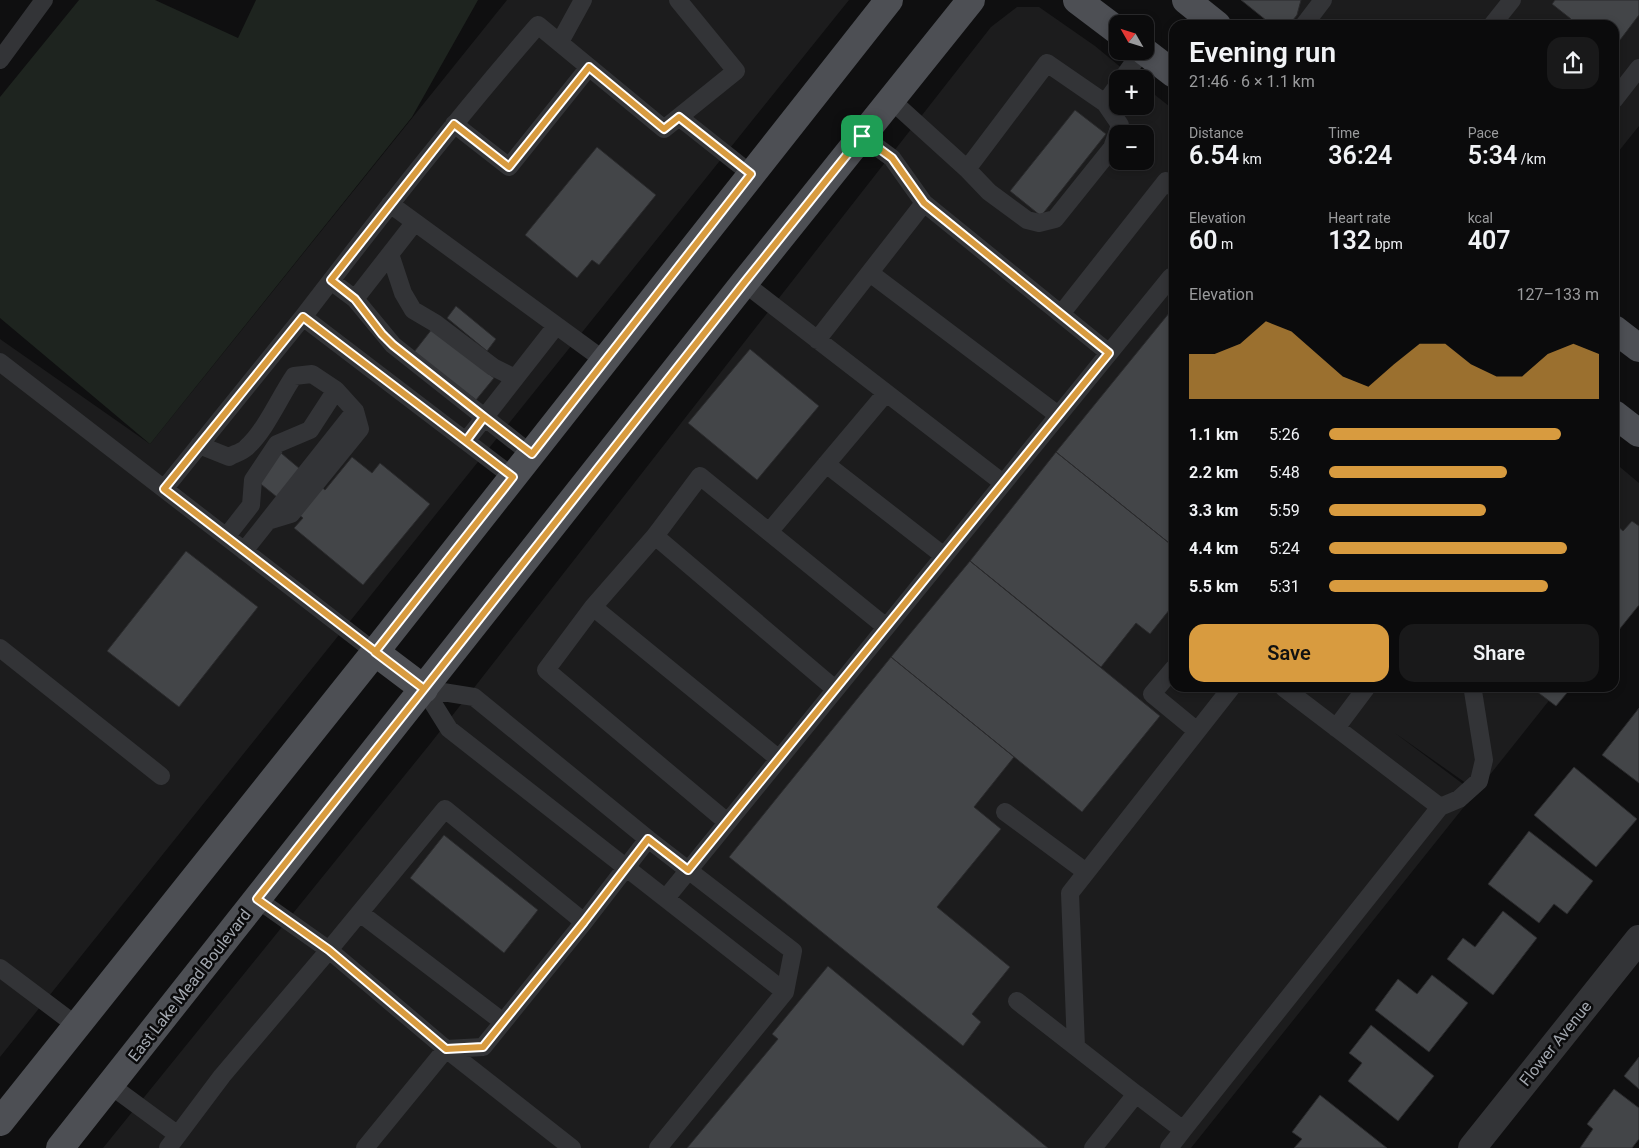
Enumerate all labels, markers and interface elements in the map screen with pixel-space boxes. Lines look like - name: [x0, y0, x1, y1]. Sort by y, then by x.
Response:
- north arrow: [1109, 15, 1154, 60]
- map controls: [1109, 15, 1154, 170]
- text: Evening run: [1189, 36, 1336, 69]
- button: share: [1547, 37, 1599, 89]
- button: +: [1109, 70, 1154, 115]
- text: 21:46 · 6 × 1.1 km: [1189, 72, 1315, 91]
- pin: [841, 115, 883, 157]
- icon: arrive: [848, 122, 876, 150]
- button: −: [1109, 125, 1154, 170]
- text: Distance: [1189, 125, 1244, 141]
- text: Time: [1328, 125, 1360, 141]
- text: Pace: [1468, 125, 1499, 141]
- text: 6.54: [1189, 141, 1239, 170]
- text: 36:24: [1328, 141, 1392, 170]
- text: 5:34: [1468, 141, 1517, 170]
- text: km: [1239, 151, 1262, 167]
- text: /km: [1517, 151, 1546, 167]
- text: Elevation: [1189, 210, 1246, 226]
- text: Heart rate: [1328, 210, 1391, 226]
- text: kcal: [1468, 210, 1493, 226]
- text: 60: [1189, 226, 1218, 255]
- text: 132: [1328, 226, 1371, 255]
- text: 407: [1468, 226, 1511, 255]
- text: m: [1218, 236, 1233, 252]
- text: bpm: [1371, 236, 1403, 252]
- text: Elevation: [1189, 285, 1254, 304]
- text: 127–133 m: [1517, 285, 1599, 304]
- text: 1.1 km: [1189, 425, 1238, 444]
- text: 5:26: [1269, 425, 1300, 444]
- text: 2.2 km: [1189, 463, 1238, 482]
- text: 5:48: [1269, 463, 1300, 482]
- text: 3.3 km: [1189, 501, 1238, 520]
- text: 5:59: [1269, 501, 1300, 520]
- text: 4.4 km: [1189, 539, 1238, 558]
- text: 5:24: [1269, 539, 1300, 558]
- text: 5.5 km: [1189, 577, 1238, 596]
- text: 5:31: [1269, 577, 1300, 596]
- button: Save: [1189, 624, 1389, 682]
- button: Share: [1399, 624, 1599, 682]
- street label: East Lake Mead Boulevard: [124, 905, 255, 1065]
- street label: Flower Avenue: [1515, 997, 1596, 1090]

